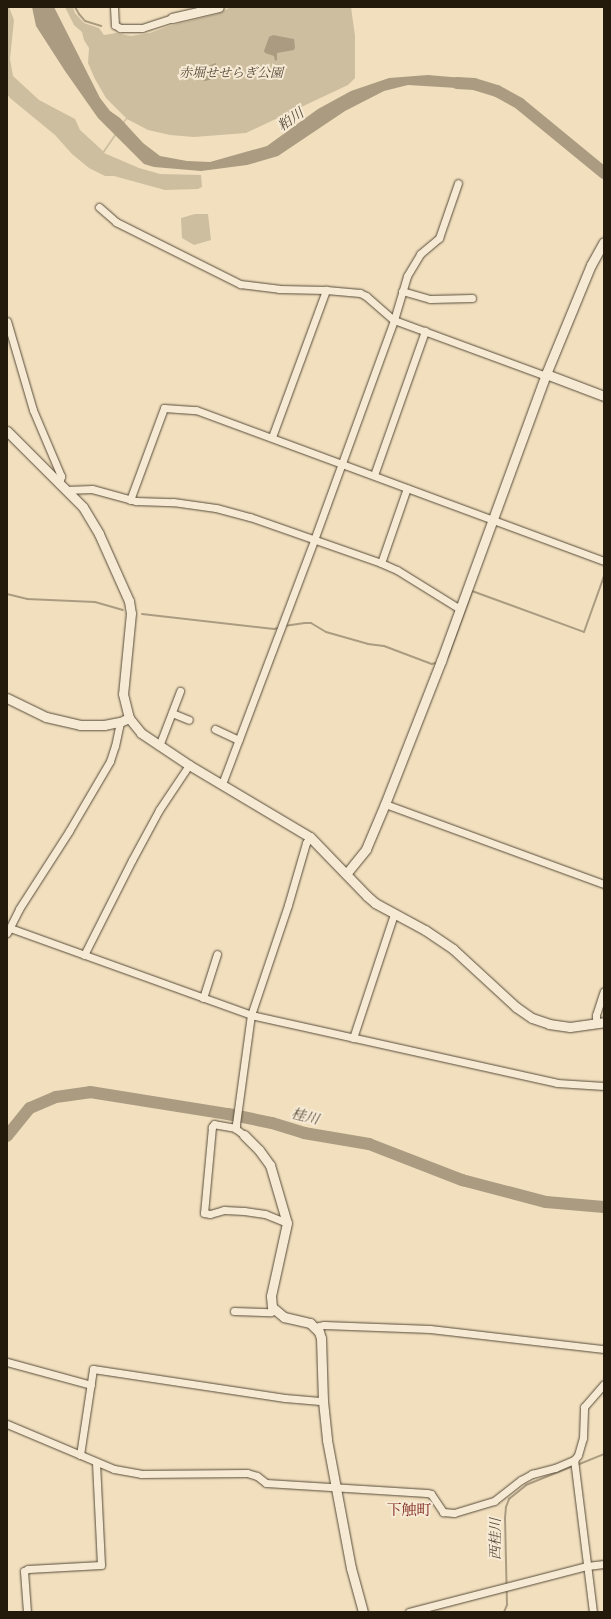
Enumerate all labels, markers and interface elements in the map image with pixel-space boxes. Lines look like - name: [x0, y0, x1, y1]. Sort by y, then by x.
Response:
- park label: 赤堀せせらぎ公園: [179, 65, 283, 81]
- water label: 粕川: [275, 105, 307, 135]
- water label: 桂川: [289, 1105, 321, 1129]
- district label: 下触町: [387, 1502, 431, 1520]
- water label: 西桂川: [488, 1518, 504, 1560]

